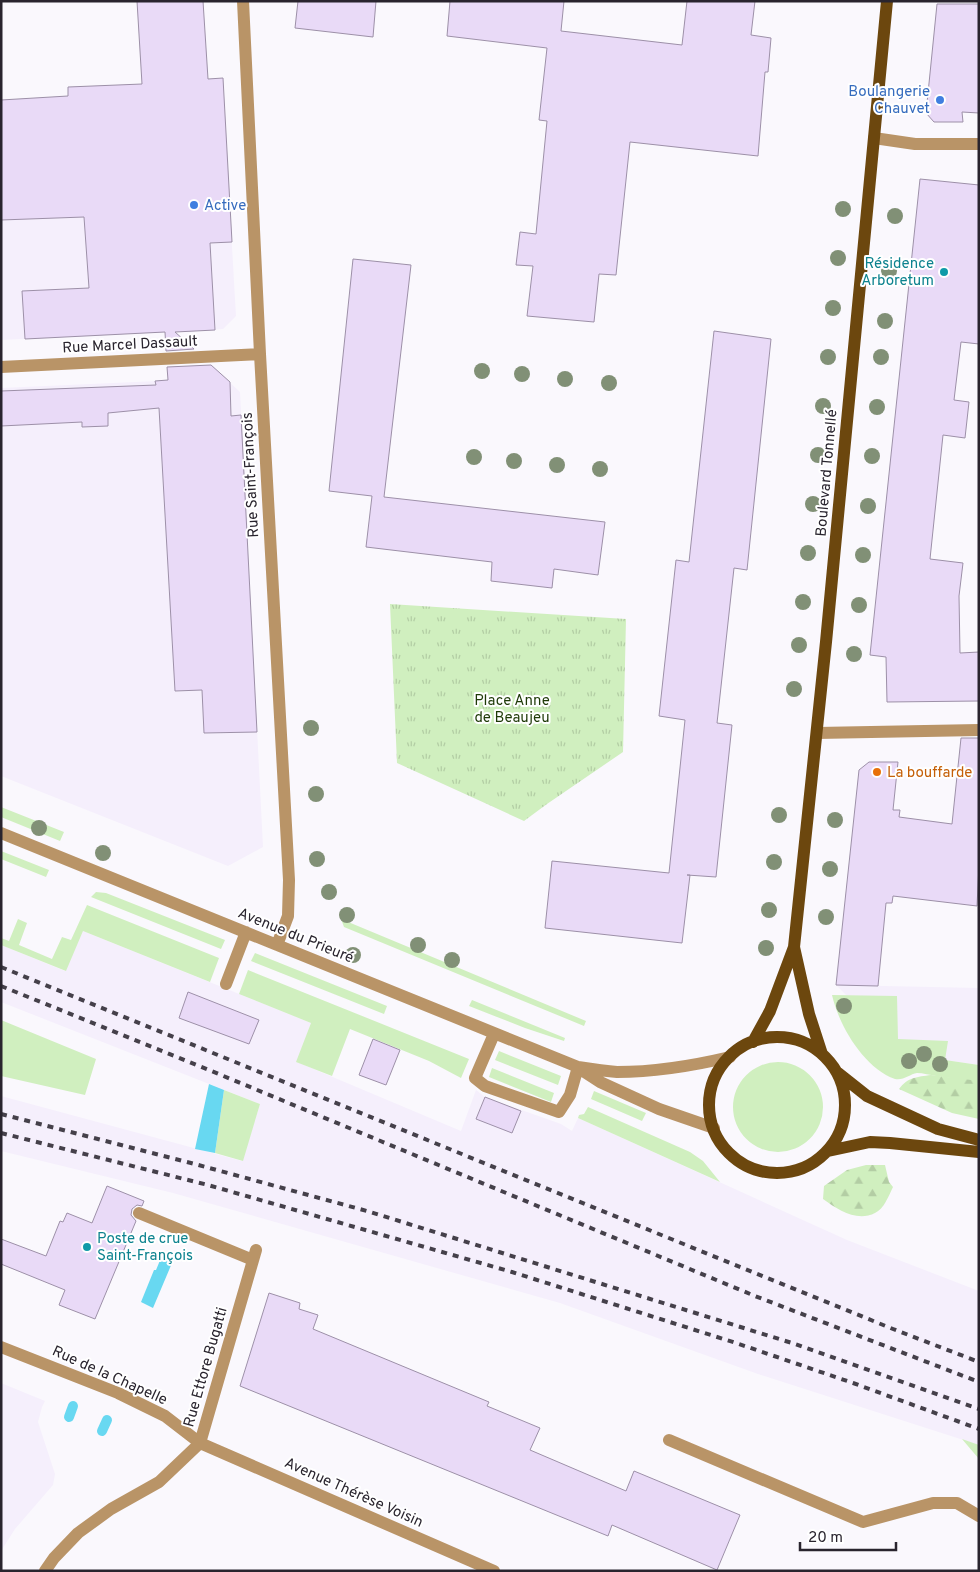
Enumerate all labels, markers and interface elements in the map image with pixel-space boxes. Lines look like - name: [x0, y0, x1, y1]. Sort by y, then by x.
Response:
- place label: Boulangerie Chauvet: [848, 83, 930, 119]
- marker: Boulangerie Chauvet: [934, 94, 946, 106]
- place label: Active: [204, 197, 246, 216]
- marker: Active: [188, 199, 200, 211]
- place label: Résidence Arboretum: [861, 255, 934, 291]
- marker: Résidence Arboretum: [938, 266, 950, 278]
- street label: Rue Marcel Dassault: [62, 332, 198, 359]
- street label: Boulevard Tonnellé: [812, 409, 843, 538]
- street label: Rue Saint-François: [239, 412, 264, 538]
- park label: Place Anne de Beaujeu: [474, 692, 550, 728]
- place label: La bouffarde: [887, 764, 972, 783]
- marker: La bouffarde: [871, 766, 883, 778]
- street label: Avenue du Prieuré: [235, 904, 356, 968]
- place label: Poste de crue Saint-François: [97, 1230, 193, 1266]
- marker: Poste de crue Saint-François: [81, 1241, 93, 1253]
- street label: Rue Ettore Bugatti: [180, 1305, 233, 1430]
- street label: Rue de la Chapelle: [49, 1342, 170, 1410]
- street label: Avenue Thérèse Voisin: [281, 1454, 426, 1533]
- scale bar: [800, 1520, 896, 1552]
- text: 20 m: [808, 1529, 843, 1548]

